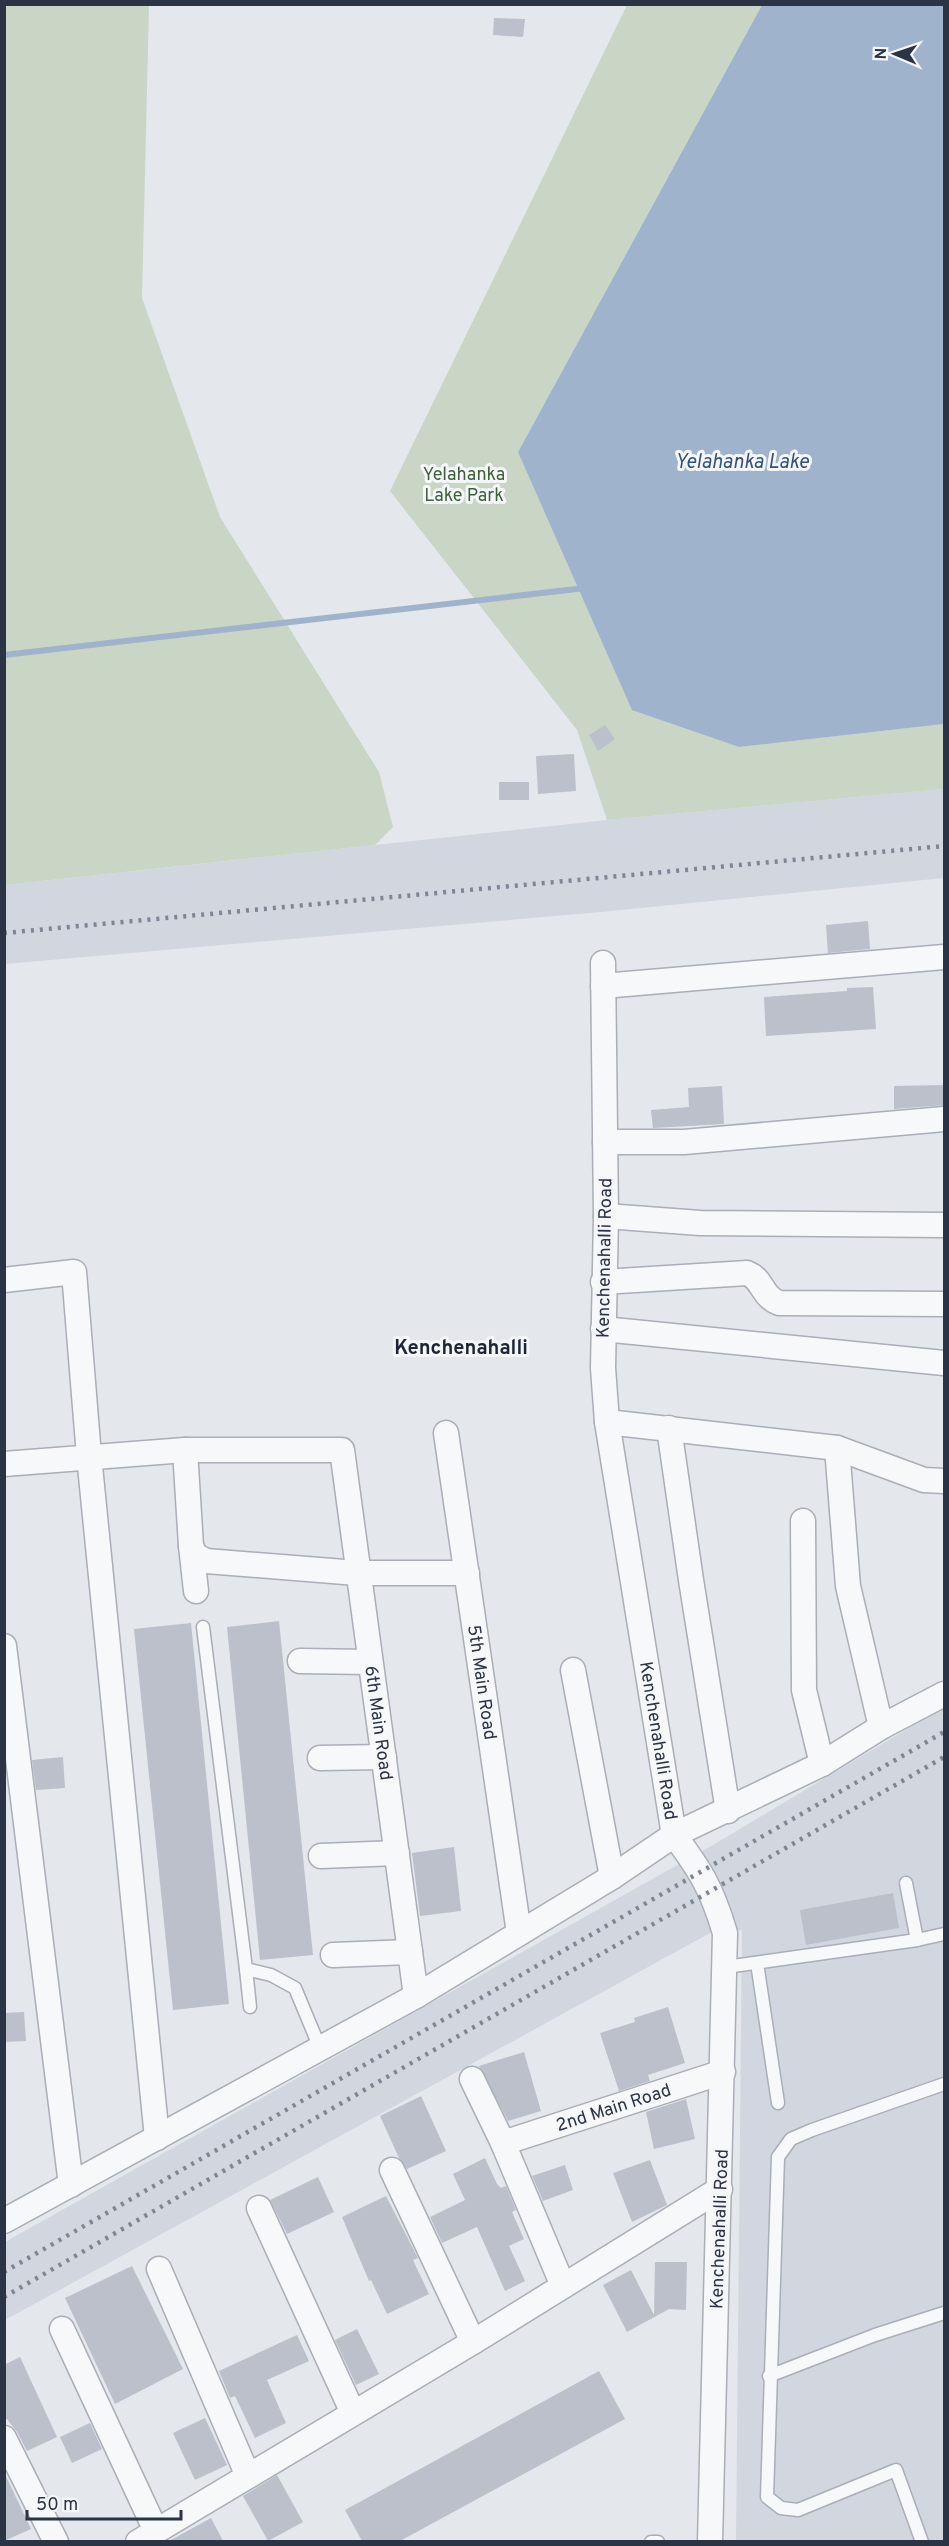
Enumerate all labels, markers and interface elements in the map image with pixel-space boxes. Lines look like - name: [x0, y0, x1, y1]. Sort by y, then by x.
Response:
- north arrow: [865, 24, 925, 84]
- text: N: [872, 47, 892, 60]
- water label: Yelahanka Lake: [675, 450, 810, 476]
- park label: Yelahanka Lake Park: [423, 464, 505, 508]
- street label: Kenchenahalli Road: [593, 1178, 618, 1338]
- district label: Kenchenahalli: [394, 1336, 528, 1362]
- street label: 5th Main Road: [461, 1623, 501, 1742]
- street label: Kenchenahalli Road: [633, 1660, 681, 1822]
- street label: 6th Main Road: [358, 1664, 397, 1782]
- street label: 2nd Main Road: [553, 2079, 674, 2138]
- street label: Kenchenahalli Road: [706, 2149, 735, 2310]
- scale bar: [27, 2483, 182, 2521]
- text: 50 m: [36, 2494, 78, 2517]

